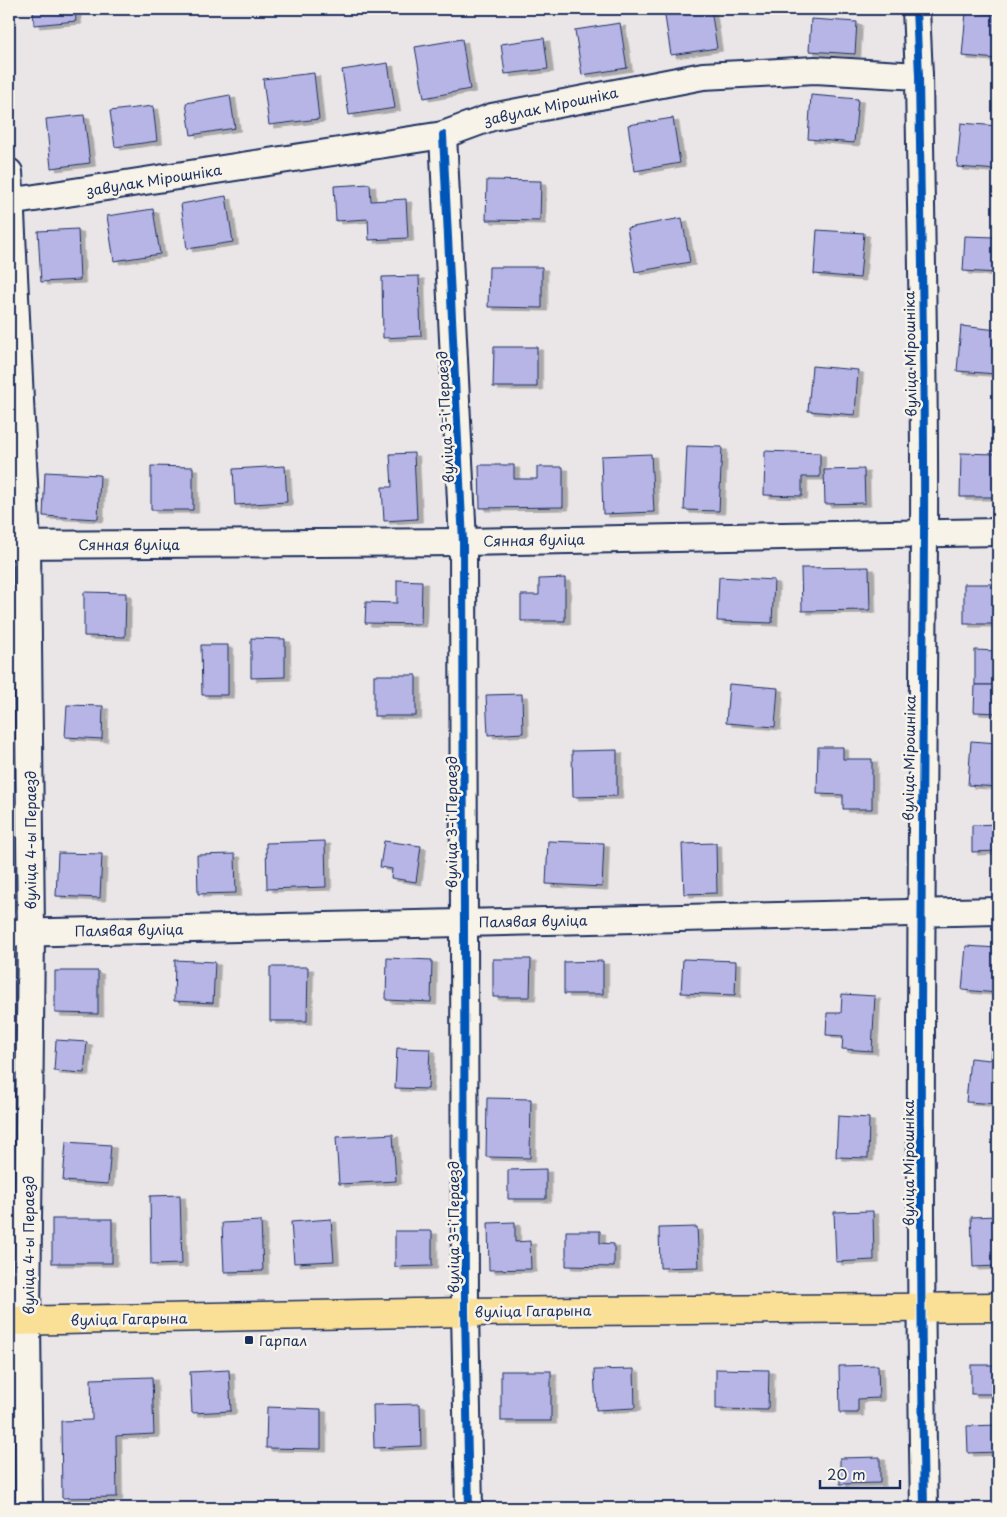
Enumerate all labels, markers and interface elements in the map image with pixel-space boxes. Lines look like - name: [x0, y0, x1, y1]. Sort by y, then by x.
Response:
- street label: завулак Мірошніка: [481, 81, 620, 131]
- street label: завулак Мірошніка: [84, 159, 223, 201]
- street label: вуліца Мірошніка: [898, 291, 922, 417]
- street label: вуліца 3-і Пераезд: [431, 350, 459, 484]
- street label: Сянная вуліца: [483, 529, 585, 551]
- street label: Сянная вуліца: [78, 534, 180, 555]
- street label: вуліца Мірошніка: [897, 695, 921, 821]
- street label: вуліца 3-і Пераезд: [441, 756, 462, 888]
- street label: вуліца 4-ы Пераезд: [20, 771, 41, 909]
- street label: Палявая вуліца: [478, 910, 588, 932]
- street label: Палявая вуліца: [74, 919, 184, 941]
- street label: вуліца Мірошніка: [898, 1100, 919, 1226]
- street label: вуліца 3-і Пераезд: [443, 1161, 464, 1293]
- street label: вуліца 4-ы Пераезд: [18, 1176, 39, 1314]
- street label: вуліца Гагарына: [475, 1299, 592, 1323]
- street label: вуліца Гагарына: [71, 1307, 188, 1331]
- place label: Гарпал: [259, 1330, 307, 1351]
- marker: Гарпал: [243, 1334, 255, 1346]
- scale bar: [820, 1457, 900, 1489]
- text: 20 m: [827, 1462, 866, 1485]

